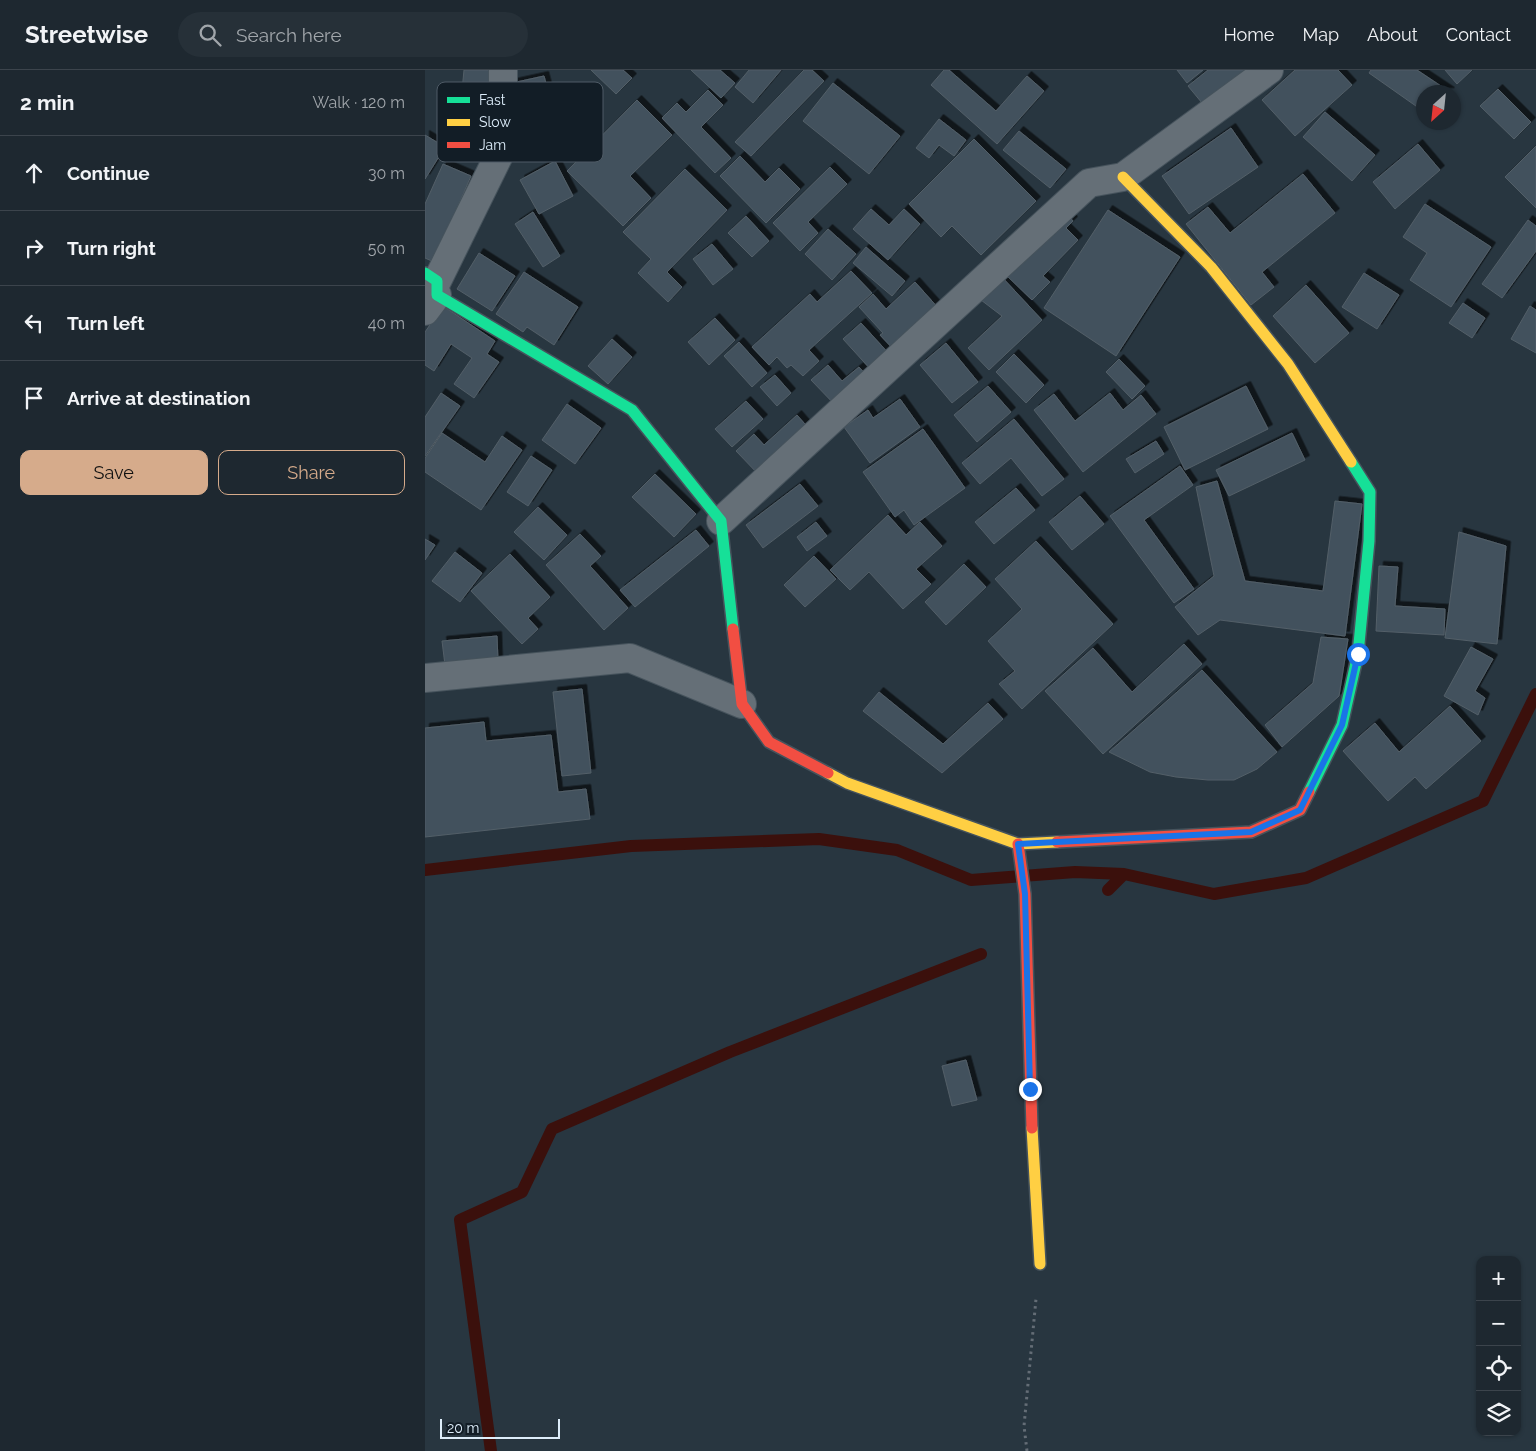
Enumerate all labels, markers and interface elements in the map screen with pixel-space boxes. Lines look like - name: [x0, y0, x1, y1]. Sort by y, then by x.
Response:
- search box: [178, 12, 528, 57]
- text: Streetwise: [25, 20, 148, 49]
- icon: search: [196, 21, 224, 49]
- text: Search here: [236, 24, 342, 46]
- text: Home: [1223, 24, 1274, 45]
- text: Map: [1302, 24, 1339, 45]
- text: About: [1367, 24, 1418, 45]
- text: Contact: [1446, 24, 1511, 45]
- legend: [437, 82, 603, 162]
- north arrow: [1416, 85, 1461, 130]
- text: 2 min: [20, 90, 74, 115]
- text: Fast: [479, 92, 506, 108]
- text: Walk · 120 m: [313, 93, 405, 112]
- text: Slow: [479, 114, 511, 130]
- text: Jam: [479, 137, 506, 153]
- icon: ahead: [20, 159, 48, 187]
- text: Continue: [67, 162, 150, 184]
- text: 30 m: [368, 164, 405, 183]
- icon: right: [20, 234, 48, 262]
- text: Turn right: [67, 237, 156, 259]
- text: 50 m: [368, 239, 405, 258]
- icon: left: [20, 309, 48, 337]
- text: Turn left: [67, 312, 144, 334]
- text: 40 m: [368, 314, 405, 333]
- icon: arrive: [20, 384, 48, 412]
- text: Arrive at destination: [67, 387, 251, 409]
- button: Save: [20, 450, 208, 495]
- button: Share: [218, 450, 405, 495]
- route start: [1347, 643, 1370, 666]
- route end: [1019, 1078, 1042, 1101]
- map controls: [1476, 1256, 1521, 1436]
- button: +: [1476, 1256, 1521, 1301]
- button: −: [1476, 1301, 1521, 1346]
- button: locate: [1476, 1346, 1521, 1391]
- button: layers: [1476, 1391, 1521, 1436]
- scale bar: [440, 1416, 560, 1439]
- text: 20 m: [447, 1420, 479, 1436]

